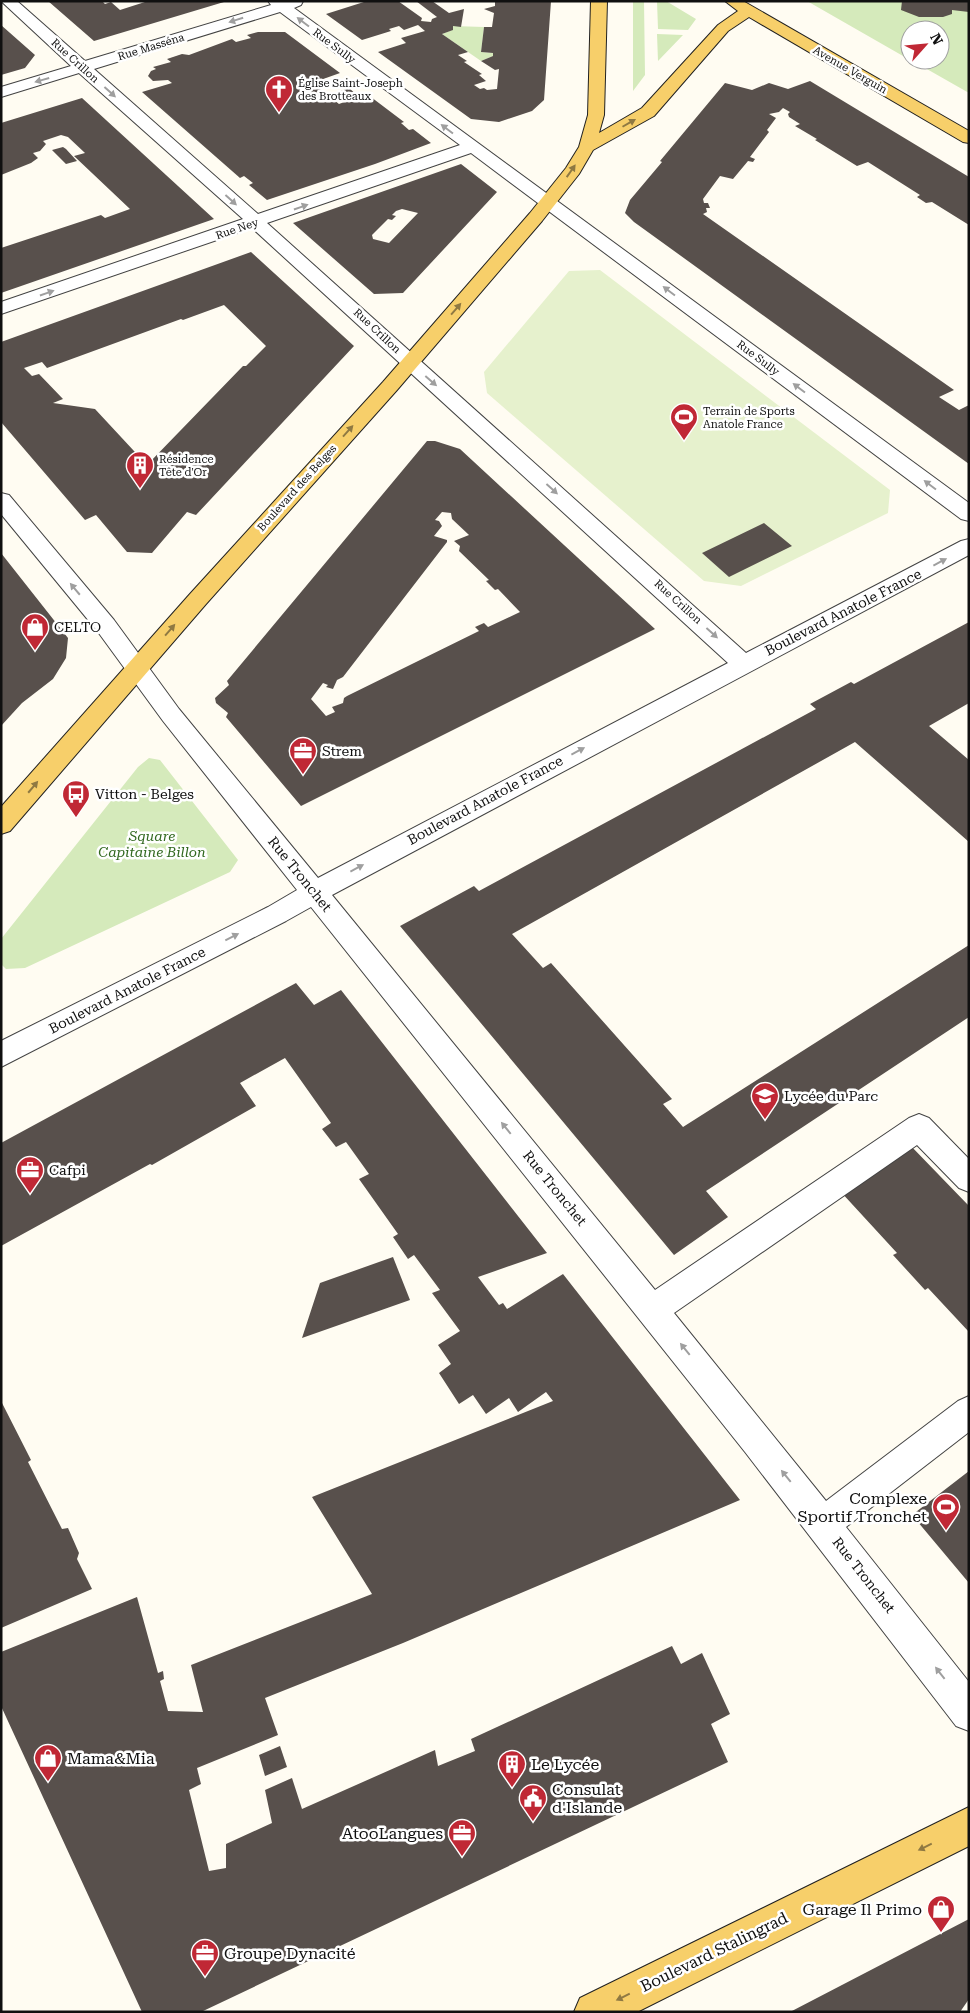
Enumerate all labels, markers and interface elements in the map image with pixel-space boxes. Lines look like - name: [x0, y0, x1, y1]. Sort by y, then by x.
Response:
- one-way arrow: [229, 17, 244, 25]
- one-way arrow: [296, 17, 310, 27]
- north arrow: [900, 20, 950, 70]
- street label: Rue Sully: [310, 26, 358, 67]
- street label: Rue Masséna: [116, 31, 186, 63]
- text: N: [927, 31, 946, 48]
- street label: Rue Crillon: [48, 36, 102, 86]
- street label: Avenue Verguin: [811, 44, 889, 96]
- church icon: Église Saint-Joseph des Brotteaux: [264, 74, 294, 113]
- one-way arrow: [34, 76, 49, 84]
- place label: Église Saint-Joseph des Brotteaux: [298, 76, 403, 103]
- one-way arrow: [103, 86, 115, 98]
- one-way arrow: [621, 119, 636, 127]
- one-way arrow: [440, 124, 454, 134]
- one-way arrow: [566, 164, 576, 178]
- one-way arrow: [224, 194, 236, 206]
- one-way arrow: [293, 202, 308, 210]
- street label: Rue Ney: [214, 215, 260, 242]
- one-way arrow: [662, 286, 676, 296]
- one-way arrow: [40, 289, 55, 296]
- one-way arrow: [450, 303, 461, 316]
- street label: Rue Crillon: [351, 306, 403, 356]
- street label: Rue Sully: [734, 338, 782, 379]
- one-way arrow: [425, 375, 437, 387]
- one-way arrow: [792, 383, 806, 393]
- sports icon: Terrain de Sports Anatole France: [669, 402, 699, 441]
- place label: Terrain de Sports Anatole France: [703, 405, 795, 431]
- one-way arrow: [343, 425, 354, 438]
- street label: Boulevard des Belges: [255, 442, 339, 534]
- building icon: Résidence Tête d'Or: [125, 450, 155, 489]
- place label: Résidence Tête d'Or: [159, 453, 214, 479]
- one-way arrow: [924, 479, 937, 490]
- one-way arrow: [546, 484, 559, 495]
- one-way arrow: [933, 557, 946, 566]
- street label: Boulevard Anatole France: [762, 565, 924, 659]
- street label: Rue Crillon: [651, 577, 705, 627]
- one-way arrow: [69, 582, 80, 595]
- shop icon: CELTO: [20, 612, 50, 651]
- place label: CELTO: [54, 619, 101, 635]
- one-way arrow: [164, 625, 176, 637]
- one-way arrow: [706, 628, 719, 639]
- office icon: Strem: [288, 736, 318, 775]
- place label: Strem: [322, 743, 362, 759]
- one-way arrow: [571, 747, 585, 755]
- street label: Boulevard Anatole France: [405, 752, 566, 848]
- bus stop icon: Vitton - Belges: [61, 779, 91, 818]
- one-way arrow: [27, 781, 38, 793]
- place label: Vitton - Belges: [95, 786, 194, 802]
- park label: Square Capitaine Billon: [98, 828, 206, 860]
- street label: Rue Tronchet: [265, 833, 335, 915]
- one-way arrow: [350, 863, 364, 872]
- one-way arrow: [224, 933, 239, 941]
- street label: Boulevard Anatole France: [46, 943, 208, 1037]
- school or university icon: Lycée du Parc: [750, 1081, 780, 1120]
- place label: Lycée du Parc: [784, 1088, 878, 1104]
- one-way arrow: [500, 1121, 511, 1134]
- street label: Rue Tronchet: [520, 1147, 590, 1229]
- office icon: Cafpi: [15, 1155, 45, 1194]
- place label: Cafpi: [49, 1162, 86, 1178]
- one-way arrow: [679, 1343, 690, 1356]
- one-way arrow: [781, 1470, 792, 1483]
- place label: Complexe Sportif Tronchet: [797, 1489, 927, 1526]
- sports icon: Complexe Sportif Tronchet: [931, 1492, 961, 1531]
- street label: Rue Tronchet: [829, 1534, 899, 1616]
- one-way arrow: [935, 1667, 946, 1680]
- shop icon: Mama&Mia: [33, 1743, 63, 1782]
- place label: Mama&Mia: [67, 1749, 155, 1768]
- building icon: Le Lycée: [497, 1749, 527, 1788]
- place label: Le Lycée: [531, 1755, 599, 1774]
- place label: Consulat d'Islande: [552, 1780, 623, 1817]
- public building icon: Consulat d'Islande: [518, 1783, 548, 1822]
- office icon: AtooLangues: [447, 1818, 477, 1857]
- place label: AtooLangues: [342, 1824, 443, 1843]
- one-way arrow: [918, 1844, 932, 1852]
- shop icon: Garage Il Primo: [926, 1894, 956, 1933]
- place label: Garage Il Primo: [803, 1900, 922, 1919]
- street label: Boulevard Stalingrad: [637, 1908, 791, 1996]
- office icon: Groupe Dynacité: [190, 1938, 220, 1977]
- place label: Groupe Dynacité: [224, 1944, 356, 1963]
- one-way arrow: [616, 1994, 630, 2002]

